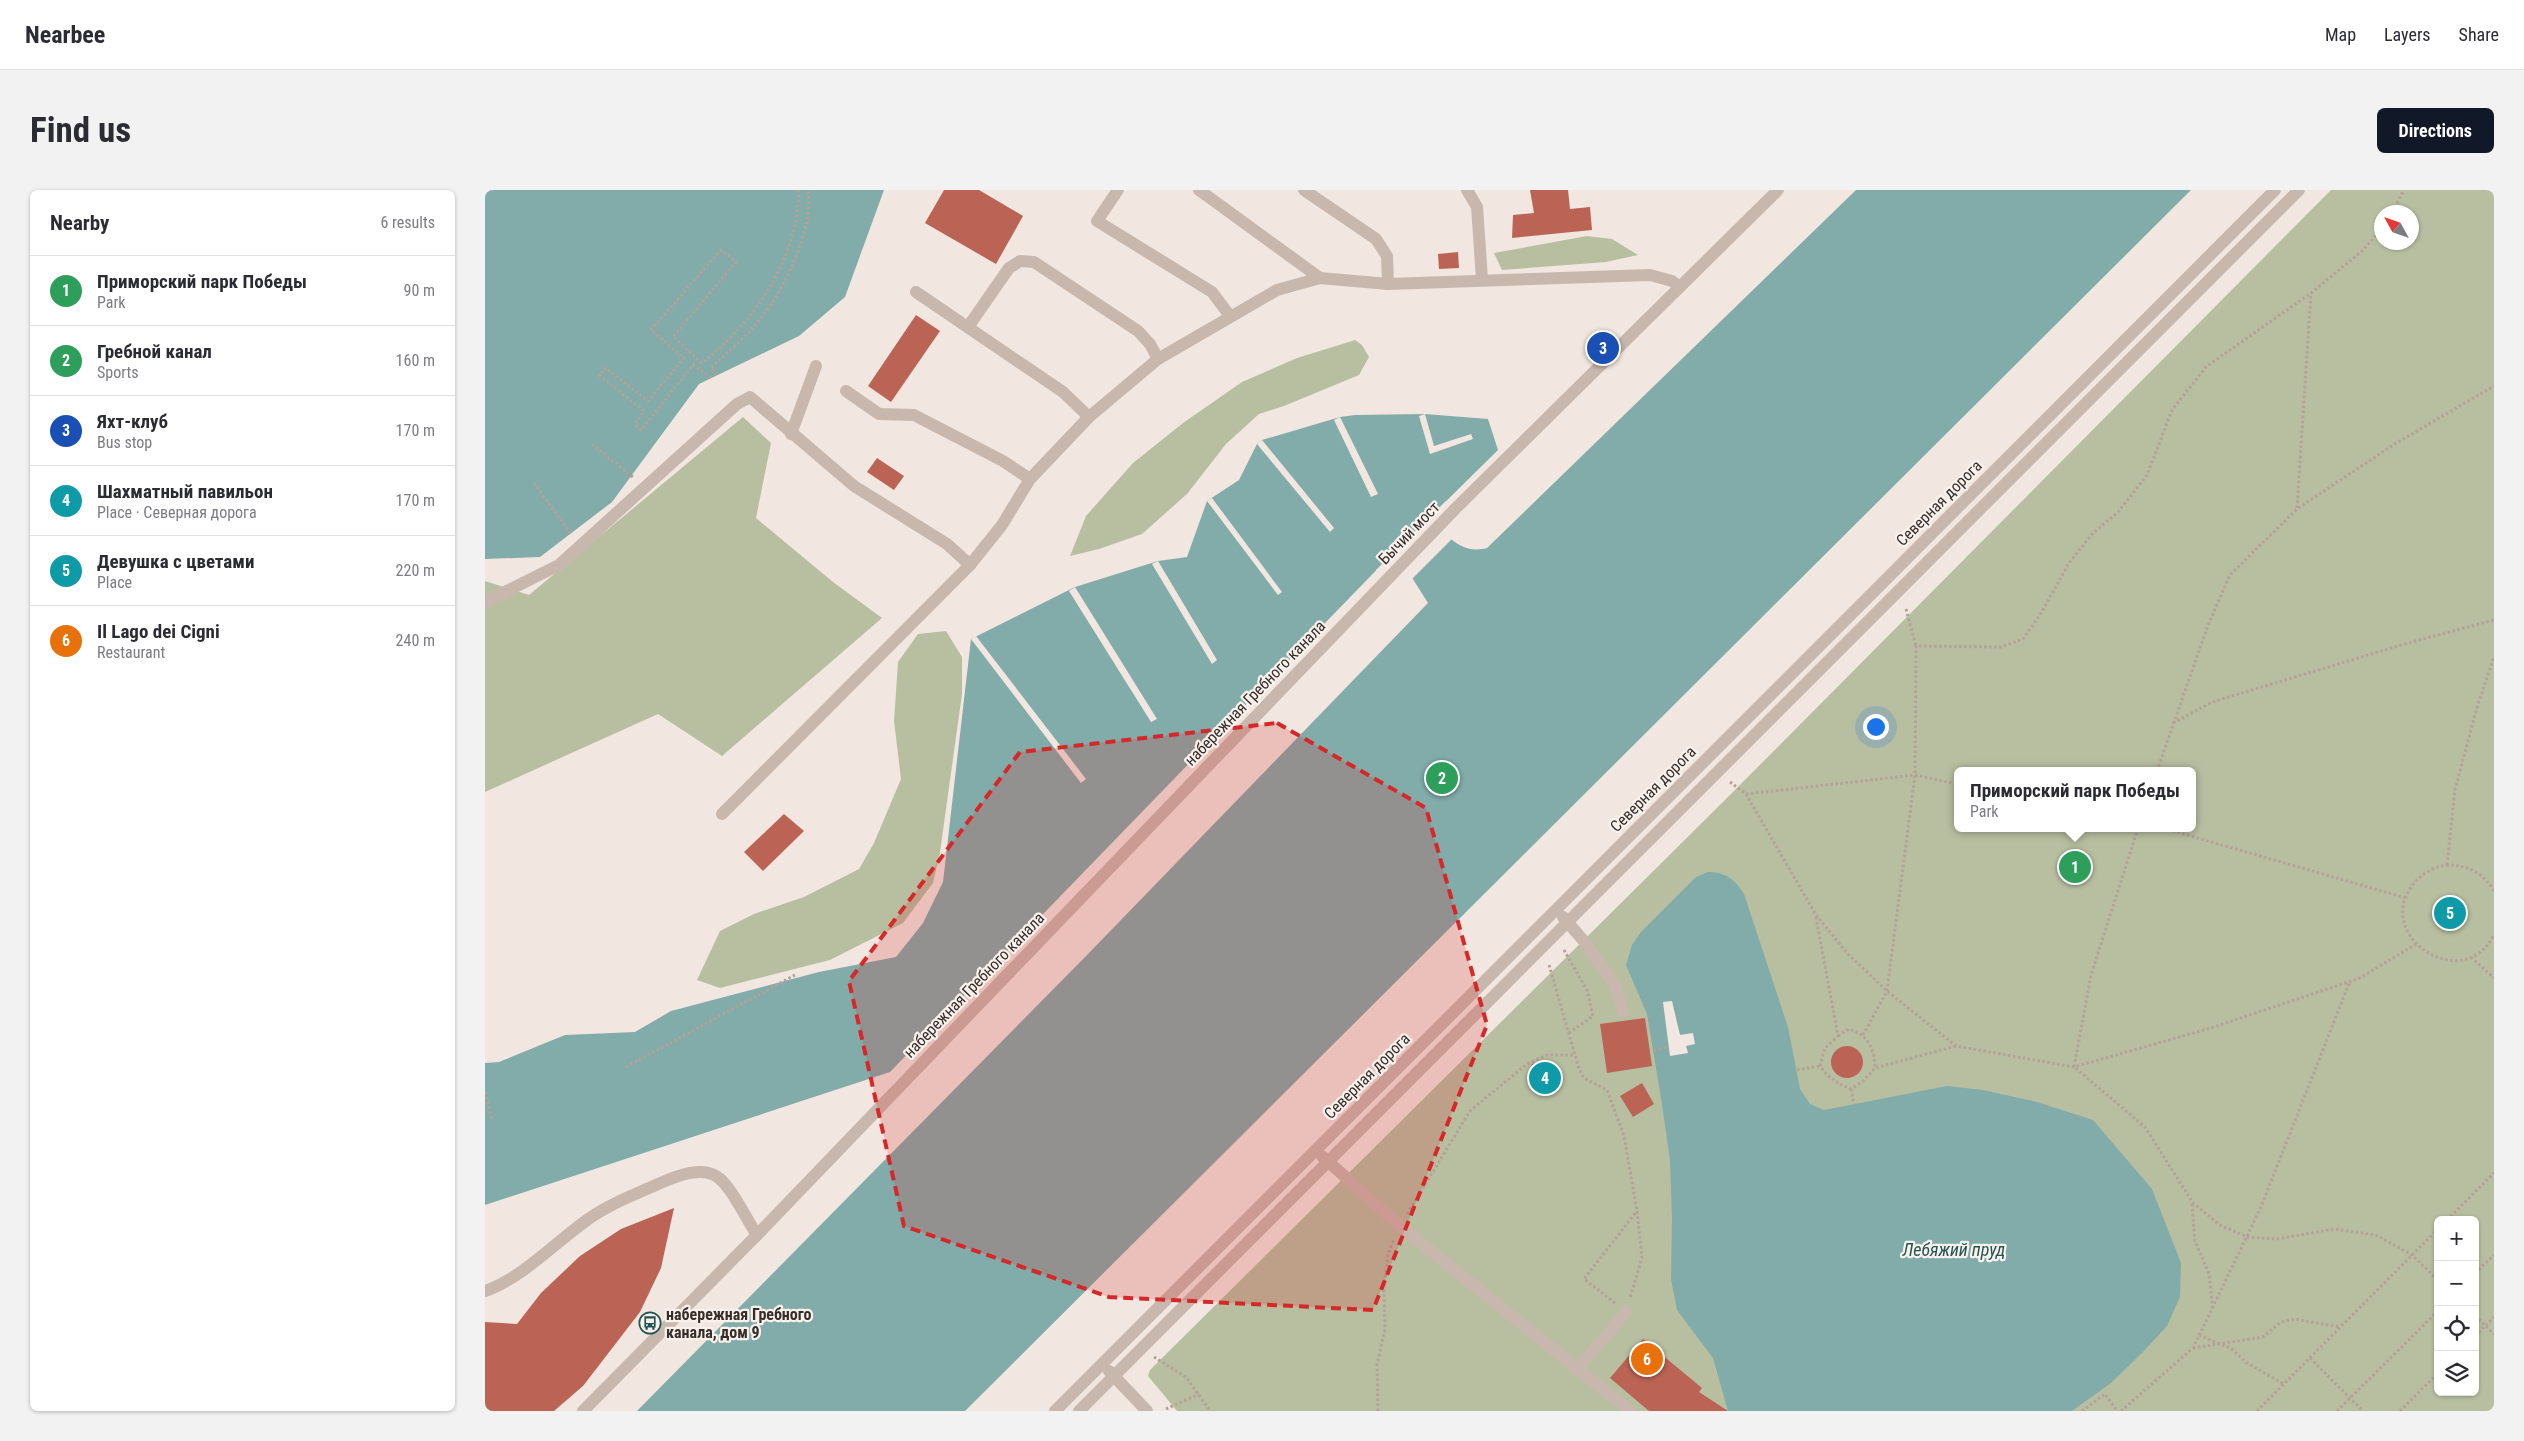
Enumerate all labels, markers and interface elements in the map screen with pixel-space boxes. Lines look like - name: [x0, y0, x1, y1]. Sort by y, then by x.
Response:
- text: Nearbee: [25, 21, 105, 49]
- text: Map: [2325, 24, 2356, 45]
- text: Layers: [2384, 24, 2431, 45]
- text: Share: [2459, 24, 2499, 45]
- button: Directions: [2377, 108, 2494, 153]
- text: Find us: [30, 110, 131, 151]
- north arrow: [2374, 205, 2419, 250]
- text: Nearby: [50, 211, 109, 235]
- text: 6 results: [380, 213, 435, 232]
- text: Приморский парк Победы: [97, 270, 307, 293]
- text: 1: [62, 281, 70, 300]
- text: 90 m: [403, 281, 435, 300]
- text: Park: [97, 293, 126, 312]
- pin: 3: [1587, 329, 1619, 367]
- text: Гребной канал: [97, 340, 212, 363]
- text: 2: [62, 351, 70, 370]
- text: 160 m: [396, 351, 435, 370]
- text: Sports: [97, 363, 139, 382]
- text: Яхт-клуб: [97, 410, 168, 433]
- text: 3: [62, 421, 70, 440]
- text: 170 m: [396, 421, 435, 440]
- text: Bus stop: [97, 433, 152, 452]
- street label: Северная дорога: [1892, 456, 1986, 550]
- text: Шахматный павильон: [97, 480, 273, 503]
- text: 4: [62, 491, 70, 510]
- text: 170 m: [396, 491, 435, 510]
- street label: Бычий мост: [1374, 498, 1444, 568]
- text: Place · Северная дорога: [97, 503, 257, 522]
- text: Девушка с цветами: [97, 550, 254, 573]
- text: 5: [62, 561, 70, 580]
- text: 220 m: [396, 561, 435, 580]
- text: Place: [97, 573, 132, 592]
- street label: набережная Гребного канала: [1181, 617, 1329, 769]
- text: Il Lago dei Cigni: [97, 620, 220, 643]
- text: 6: [62, 631, 70, 650]
- text: 240 m: [396, 631, 435, 650]
- text: Restaurant: [97, 643, 165, 662]
- your location: [1863, 714, 1889, 740]
- street label: Северная дорога: [1606, 742, 1700, 836]
- pin: 2: [1426, 759, 1458, 797]
- popup: [1954, 767, 2196, 832]
- text: Приморский парк Победы: [1970, 779, 2180, 802]
- text: Park: [1970, 802, 1999, 821]
- pin: 1: [2059, 848, 2091, 886]
- pin: 5: [2434, 894, 2466, 932]
- street label: набережная Гребного канала: [900, 909, 1048, 1061]
- street label: Северная дорога: [1320, 1029, 1414, 1123]
- pin: 4: [1529, 1059, 1561, 1097]
- map controls: [2434, 1216, 2479, 1396]
- button: +: [2434, 1216, 2479, 1261]
- water label: Лебяжий пруд: [1902, 1239, 2005, 1260]
- button: −: [2434, 1261, 2479, 1306]
- place label: набережная Гребного канала, дом 9: [666, 1305, 812, 1342]
- button: locate: [2434, 1306, 2479, 1351]
- bus stop icon: набережная Гребного канала, дом 9: [638, 1311, 662, 1335]
- pin: 6: [1631, 1340, 1663, 1378]
- button: layers: [2434, 1351, 2479, 1396]

